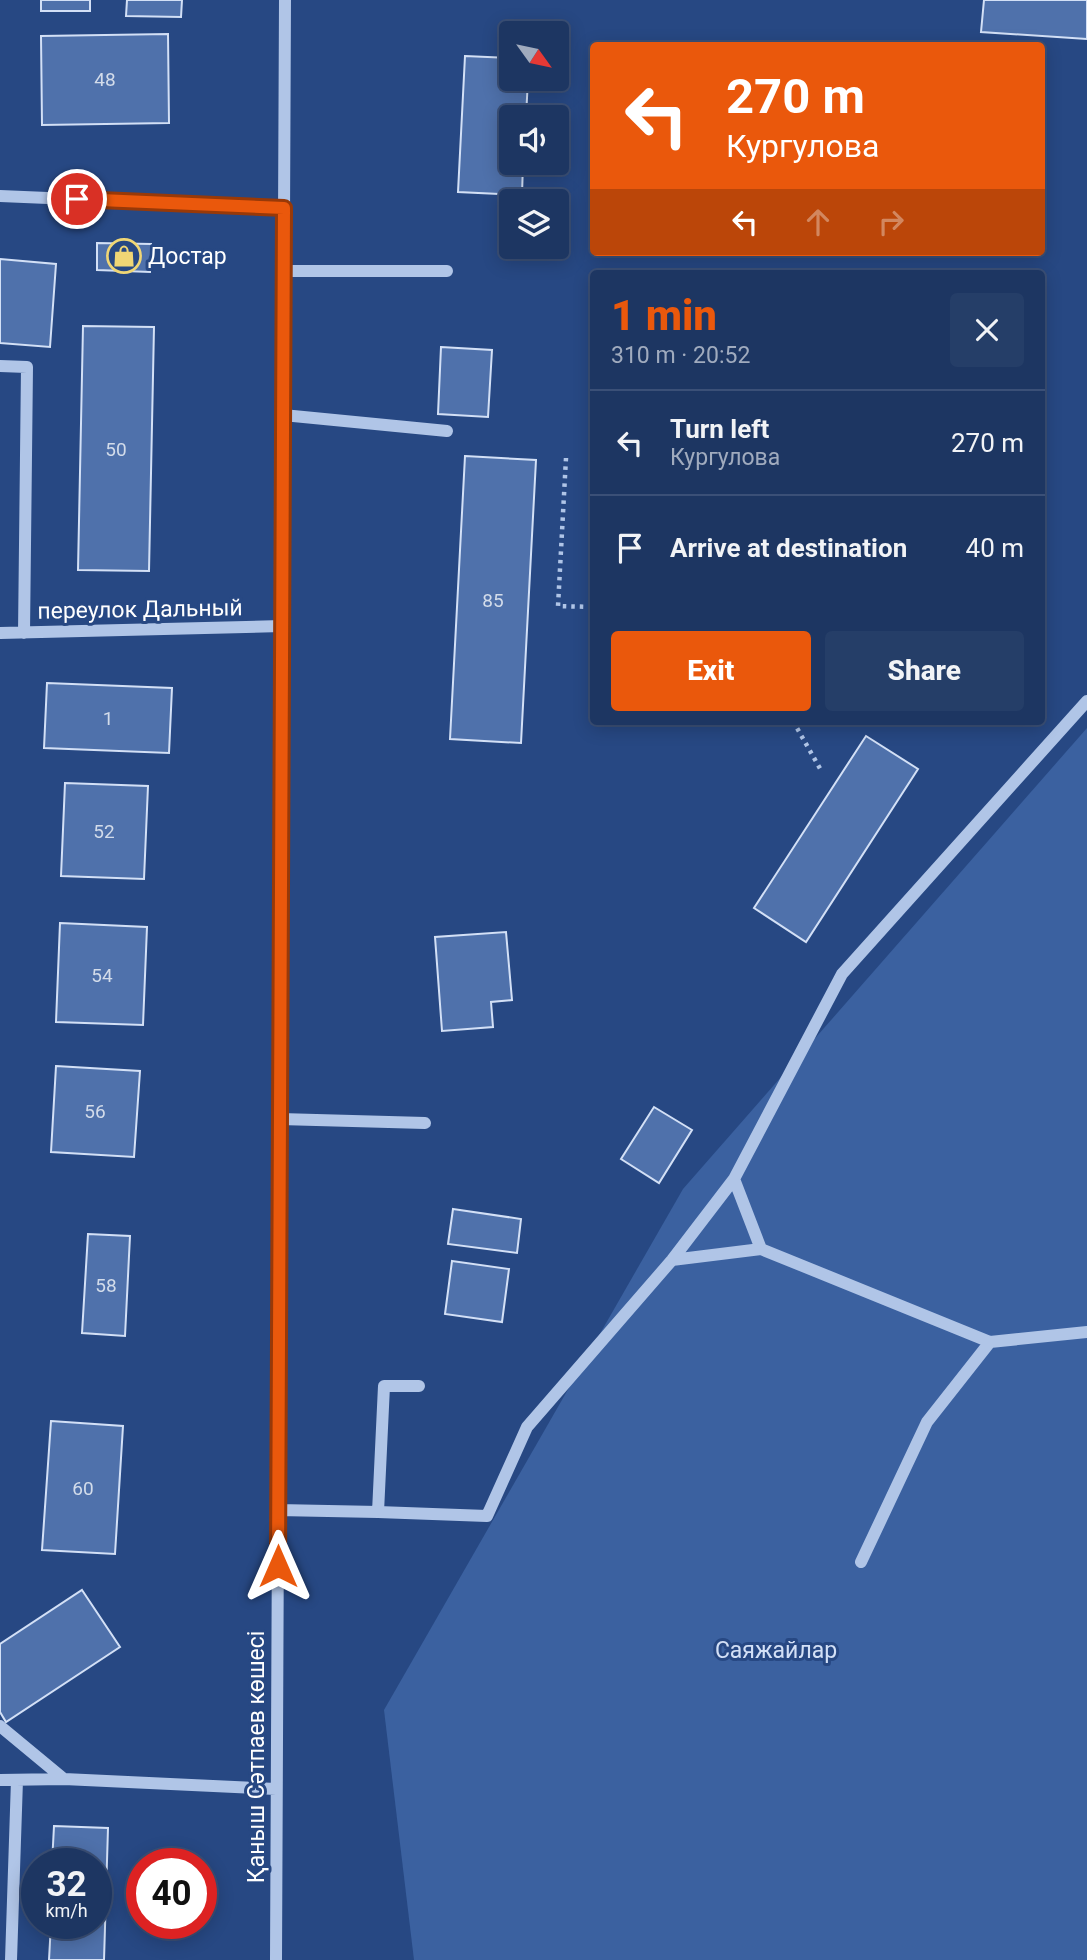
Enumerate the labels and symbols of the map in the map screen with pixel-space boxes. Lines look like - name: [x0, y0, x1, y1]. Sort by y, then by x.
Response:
- north arrow: [499, 21, 569, 91]
- house number: 48: [94, 68, 116, 91]
- pin: [47, 169, 107, 229]
- shop icon: Достар: [105, 237, 143, 275]
- place label: Достар: [148, 243, 227, 270]
- house number: 50: [105, 438, 127, 461]
- house number: 85: [482, 589, 504, 612]
- street label: переулок Дальный: [37, 594, 243, 625]
- house number: 1: [103, 707, 113, 730]
- house number: 52: [93, 820, 115, 843]
- house number: 54: [91, 964, 113, 987]
- house number: 56: [84, 1100, 106, 1123]
- house number: 58: [95, 1274, 117, 1297]
- house number: 60: [72, 1477, 94, 1500]
- position arrow: [241, 1529, 315, 1603]
- street label: Қаныш Сәтпаев көшесі: [243, 1631, 270, 1883]
- park label: Саяжайлар: [715, 1637, 837, 1664]
- speed limit sign: 40: [126, 1848, 217, 1939]

